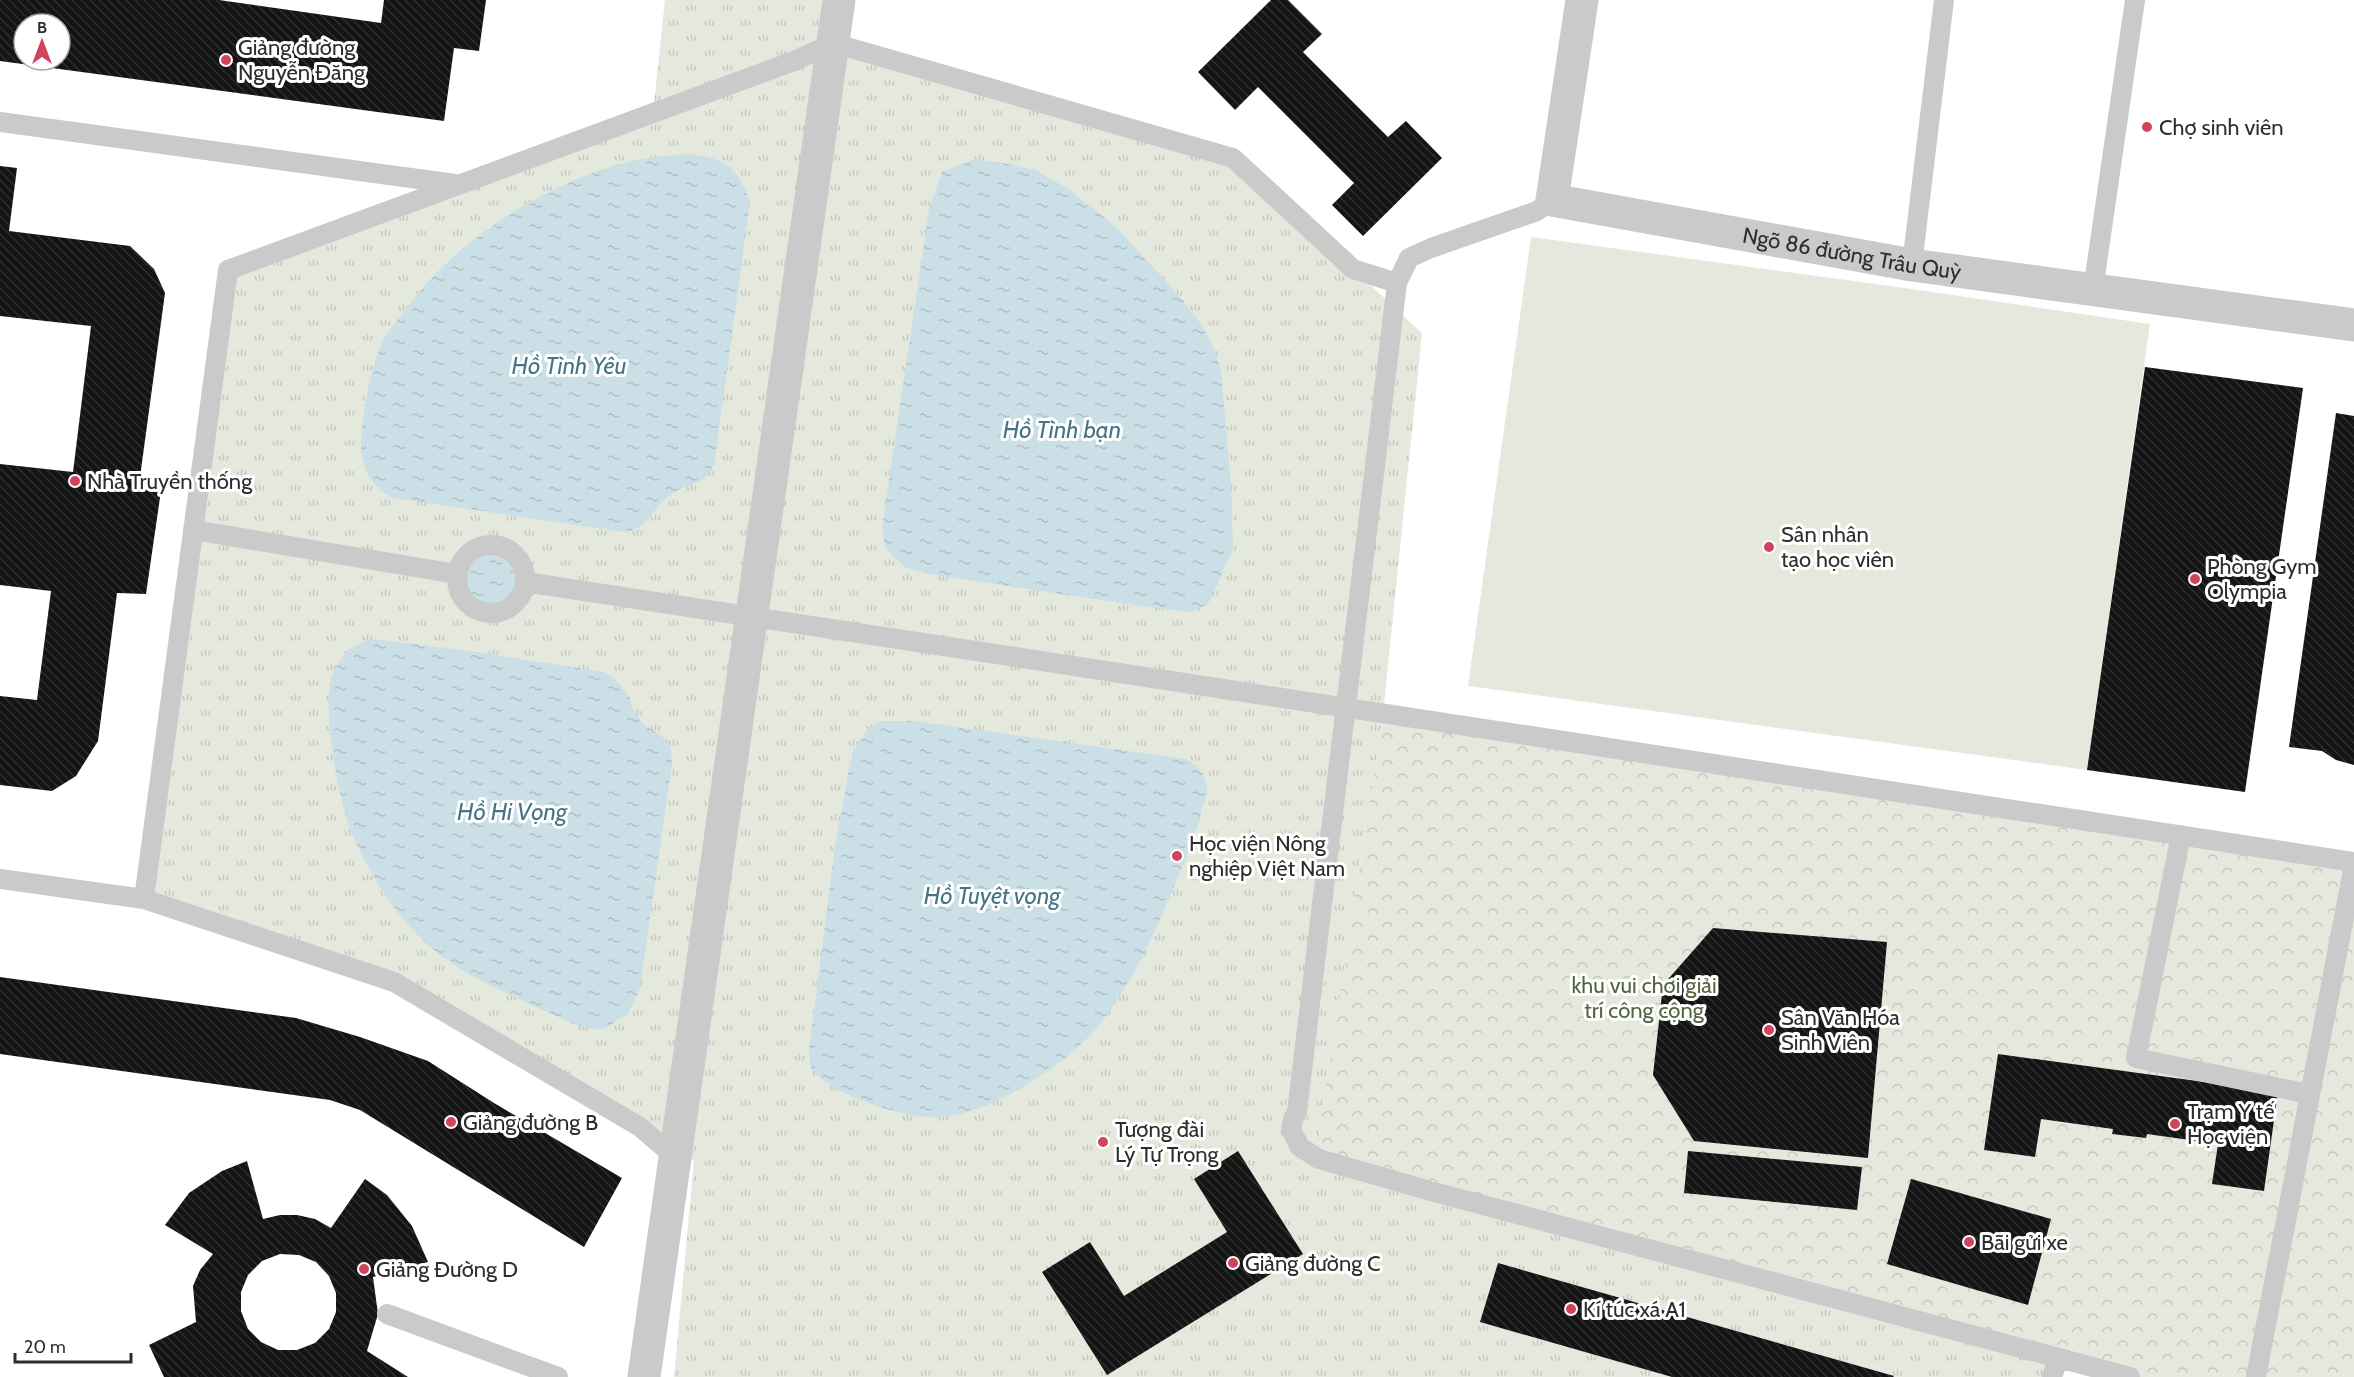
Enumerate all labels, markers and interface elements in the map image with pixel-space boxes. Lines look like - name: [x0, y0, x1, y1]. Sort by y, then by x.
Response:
- north arrow: [12, 12, 72, 72]
- text: B: [37, 18, 47, 37]
- place label: Giảng đường Nguyễn Đăng: [238, 34, 366, 86]
- marker: Giảng đường Nguyễn Đăng: [219, 53, 233, 67]
- place label: Chợ sinh viên: [2159, 114, 2284, 141]
- marker: Chợ sinh viên: [2140, 120, 2154, 134]
- street label: Ngõ 86 đường Trâu Quỳ: [1741, 221, 1963, 285]
- water label: Hồ Tình Yêu: [512, 351, 627, 380]
- water label: Hồ Tình bạn: [1003, 415, 1121, 444]
- place label: Nhà Truyền thống: [87, 468, 253, 495]
- marker: Nhà Truyền thống: [68, 474, 82, 488]
- place label: Sân nhân tạo học viên: [1781, 521, 1894, 573]
- marker: Sân nhân tạo học viên: [1762, 540, 1776, 554]
- place label: Phòng Gym Olympia: [2207, 553, 2317, 605]
- marker: Phòng Gym Olympia: [2188, 572, 2202, 586]
- water label: Hồ Hi Vọng: [457, 797, 568, 826]
- place label: Học viện Nông nghiệp Việt Nam: [1189, 830, 1345, 882]
- marker: Học viện Nông nghiệp Việt Nam: [1170, 849, 1184, 863]
- water label: Hồ Tuyệt vọng: [924, 881, 1061, 910]
- park label: khu vui chơi giải trí công cộng: [1571, 972, 1717, 1024]
- place label: Sân Văn Hóa Sinh Viên: [1781, 1004, 1900, 1056]
- marker: Sân Văn Hóa Sinh Viên: [1762, 1023, 1776, 1037]
- place label: Trạm Y tế Học viện: [2187, 1098, 2275, 1150]
- place label: Giảng đường B: [463, 1109, 598, 1136]
- marker: Giảng đường B: [444, 1115, 458, 1129]
- place label: Tượng đài Lý Tự Trọng: [1115, 1116, 1220, 1168]
- marker: Trạm Y tế Học viện: [2168, 1117, 2182, 1131]
- marker: Tượng đài Lý Tự Trọng: [1096, 1135, 1110, 1149]
- place label: Bãi gửi xe: [1981, 1229, 2068, 1256]
- marker: Bãi gửi xe: [1962, 1235, 1976, 1249]
- place label: Giảng đường C: [1245, 1250, 1381, 1277]
- place label: Giảng Đường D: [376, 1256, 518, 1283]
- marker: Giảng đường C: [1226, 1256, 1240, 1270]
- marker: Giảng Đường D: [357, 1262, 371, 1276]
- place label: Kí túc xá A1: [1583, 1296, 1686, 1323]
- marker: Kí túc xá A1: [1564, 1302, 1578, 1316]
- scale bar: [15, 1326, 130, 1364]
- text: 20 m: [24, 1336, 66, 1358]

